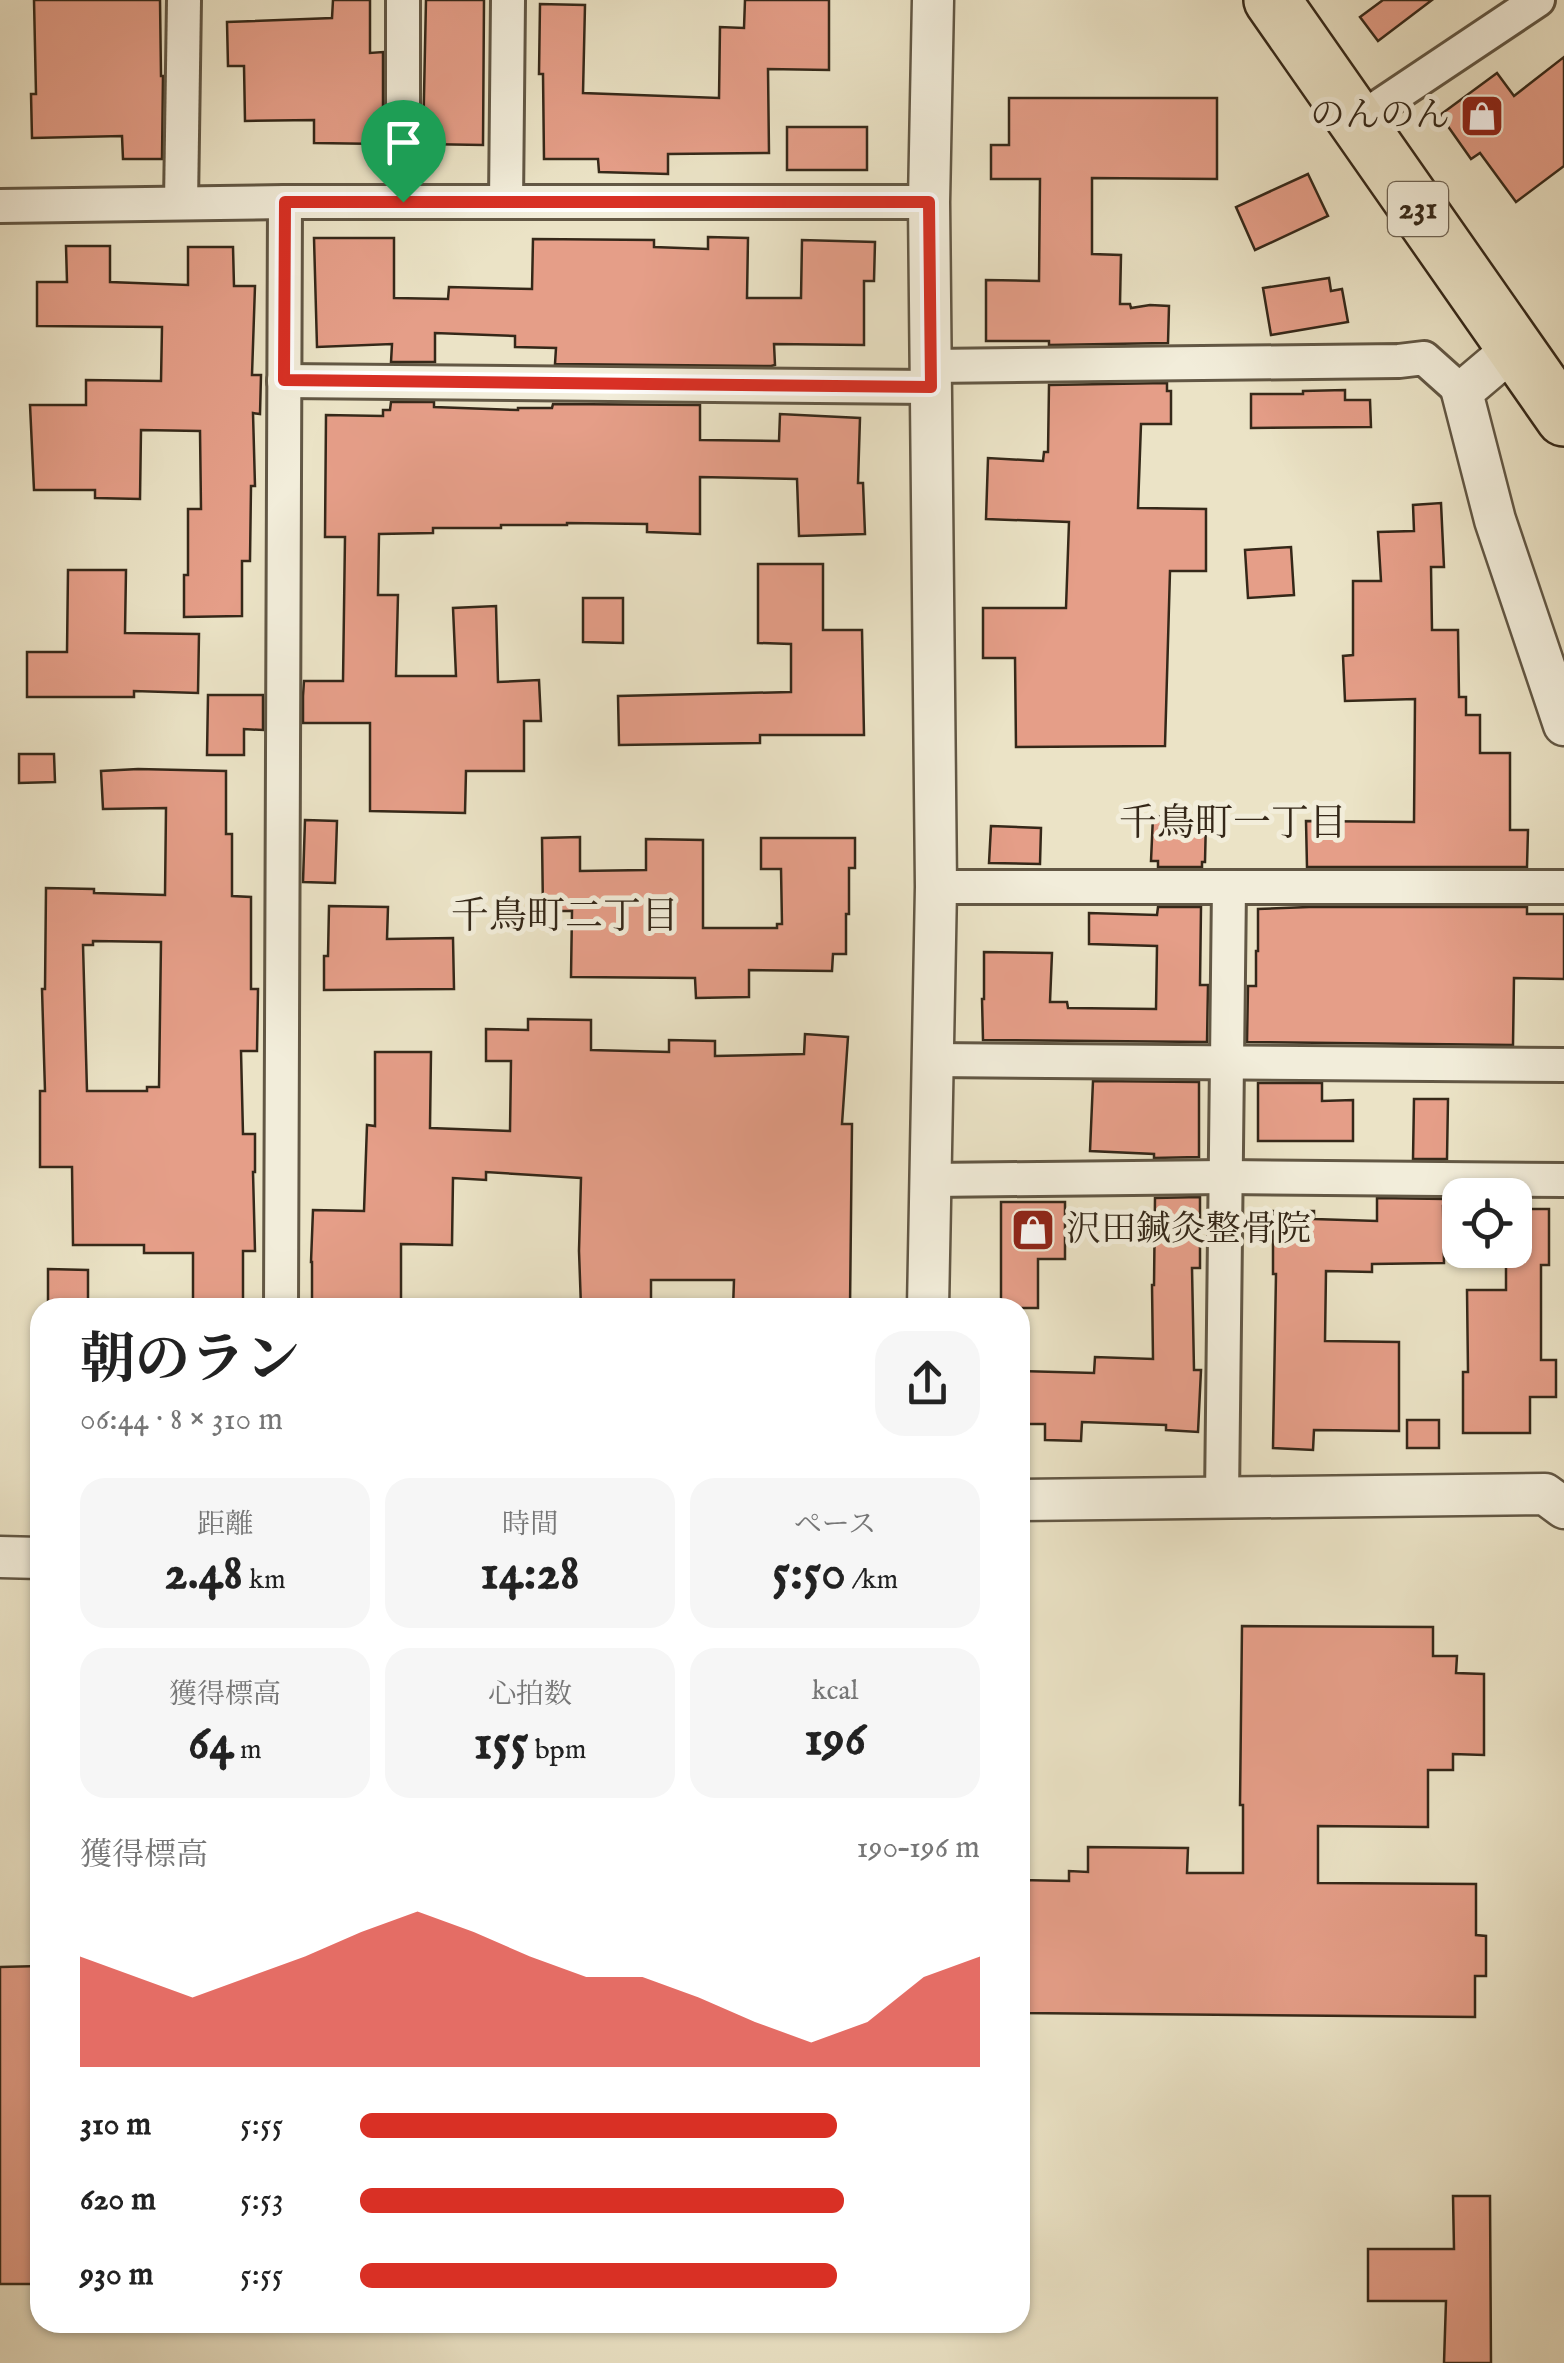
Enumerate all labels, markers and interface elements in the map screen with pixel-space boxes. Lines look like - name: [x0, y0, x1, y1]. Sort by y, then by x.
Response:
- shop icon: のんのん: [1459, 93, 1505, 139]
- place label: のんのん: [1310, 94, 1450, 139]
- pin: [361, 100, 446, 203]
- icon: arrive: [376, 115, 431, 170]
- road number: 231: [1388, 182, 1448, 236]
- district label: 千鳥町一丁目: [1119, 801, 1347, 849]
- district label: 千鳥町二丁目: [451, 894, 679, 942]
- map controls: [1442, 1178, 1532, 1268]
- button: locate: [1442, 1178, 1532, 1268]
- shop icon: 沢田鍼灸整骨院: [1010, 1207, 1056, 1253]
- place label: 沢田鍼灸整骨院: [1066, 1208, 1311, 1253]
- text: 朝のラン: [80, 1327, 300, 1397]
- button: share: [875, 1331, 980, 1436]
- text: 06:44 · 8 × 310 m: [80, 1400, 283, 1441]
- text: 距離: [197, 1508, 253, 1543]
- text: 時間: [502, 1508, 558, 1543]
- text: ペース: [794, 1508, 876, 1543]
- text: 2.48: [164, 1543, 243, 1606]
- text: 14:28: [480, 1543, 580, 1606]
- text: 5:50: [772, 1543, 846, 1606]
- text: km: [243, 1563, 286, 1598]
- text: /km: [846, 1563, 898, 1598]
- text: kcal: [812, 1674, 858, 1709]
- text: 獲得標高: [169, 1678, 281, 1713]
- text: 心拍数: [488, 1678, 572, 1713]
- text: 196: [804, 1709, 866, 1772]
- text: 64: [188, 1713, 234, 1776]
- text: 155: [474, 1713, 529, 1776]
- text: m: [234, 1733, 262, 1768]
- text: bpm: [529, 1733, 586, 1768]
- text: 190–196 m: [857, 1828, 980, 1869]
- text: 獲得標高: [80, 1836, 208, 1877]
- text: 310 m: [80, 2105, 151, 2146]
- text: 5:55: [240, 2105, 283, 2146]
- text: 620 m: [80, 2180, 156, 2221]
- text: 5:53: [240, 2180, 284, 2221]
- text: 930 m: [80, 2255, 153, 2296]
- text: 5:55: [240, 2255, 283, 2296]

